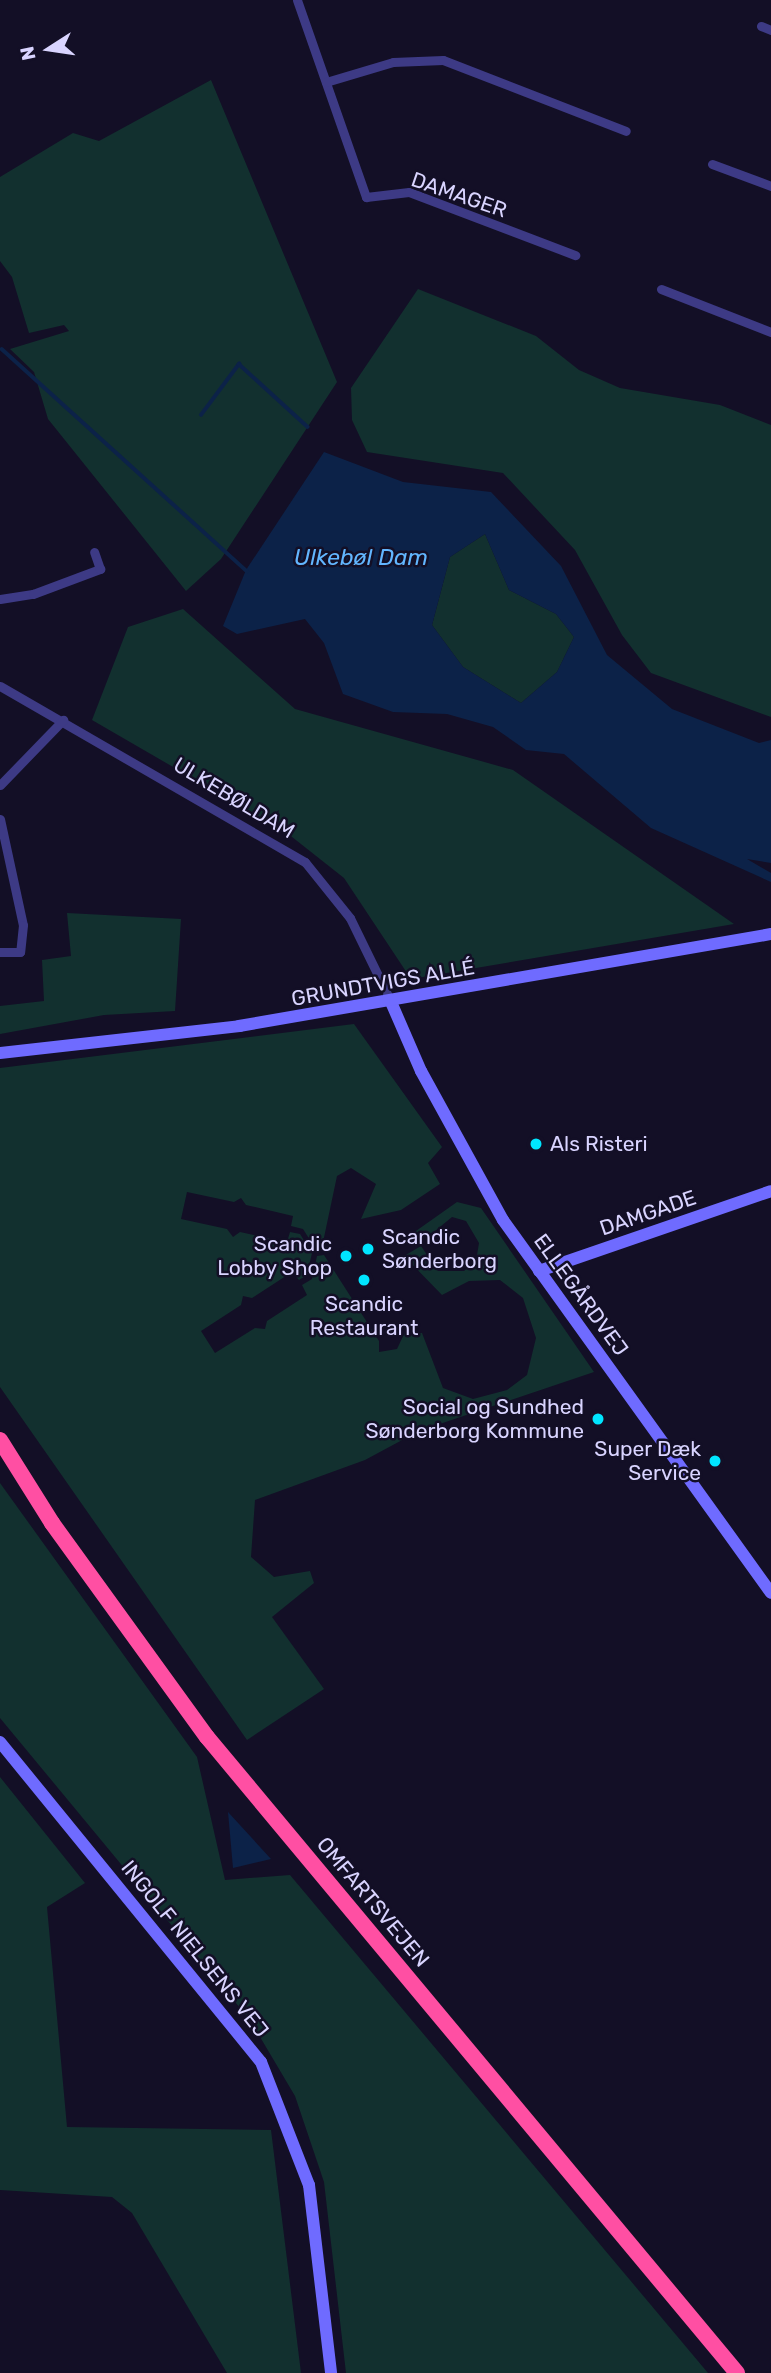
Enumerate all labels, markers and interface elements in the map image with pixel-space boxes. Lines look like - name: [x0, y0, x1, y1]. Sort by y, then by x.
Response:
- north arrow: [14, 14, 84, 84]
- text: N: [15, 44, 41, 63]
- street label: DAMAGER: [408, 167, 510, 223]
- water label: Ulkebøl Dam: [294, 543, 428, 571]
- street label: ULKEBØLDAM: [169, 752, 299, 844]
- street label: GRUNDTVIGS ALLÉ: [289, 954, 477, 1012]
- place label: Als Risteri: [550, 1131, 648, 1157]
- marker: Als Risteri: [528, 1136, 544, 1152]
- street label: DAMGADE: [597, 1185, 699, 1241]
- place label: Scandic Sønderborg: [382, 1224, 497, 1274]
- street label: ELLEGÅRDVEJ: [528, 1229, 634, 1361]
- place label: Scandic Lobby Shop: [217, 1231, 332, 1281]
- marker: Scandic Sønderborg: [360, 1241, 376, 1257]
- marker: Scandic Lobby Shop: [338, 1248, 354, 1264]
- marker: Scandic Restaurant: [356, 1272, 372, 1288]
- place label: Scandic Restaurant: [310, 1291, 418, 1341]
- place label: Social og Sundhed Sønderborg Kommune: [365, 1394, 584, 1444]
- marker: Social og Sundhed Sønderborg Kommune: [590, 1411, 606, 1427]
- place label: Super Dæk Service: [594, 1436, 701, 1486]
- marker: Super Dæk Service: [707, 1453, 723, 1469]
- street label: OMFARTSVEJEN: [311, 1832, 435, 1972]
- street label: INGOLF NIELSENS VEJ: [116, 1855, 274, 2043]

